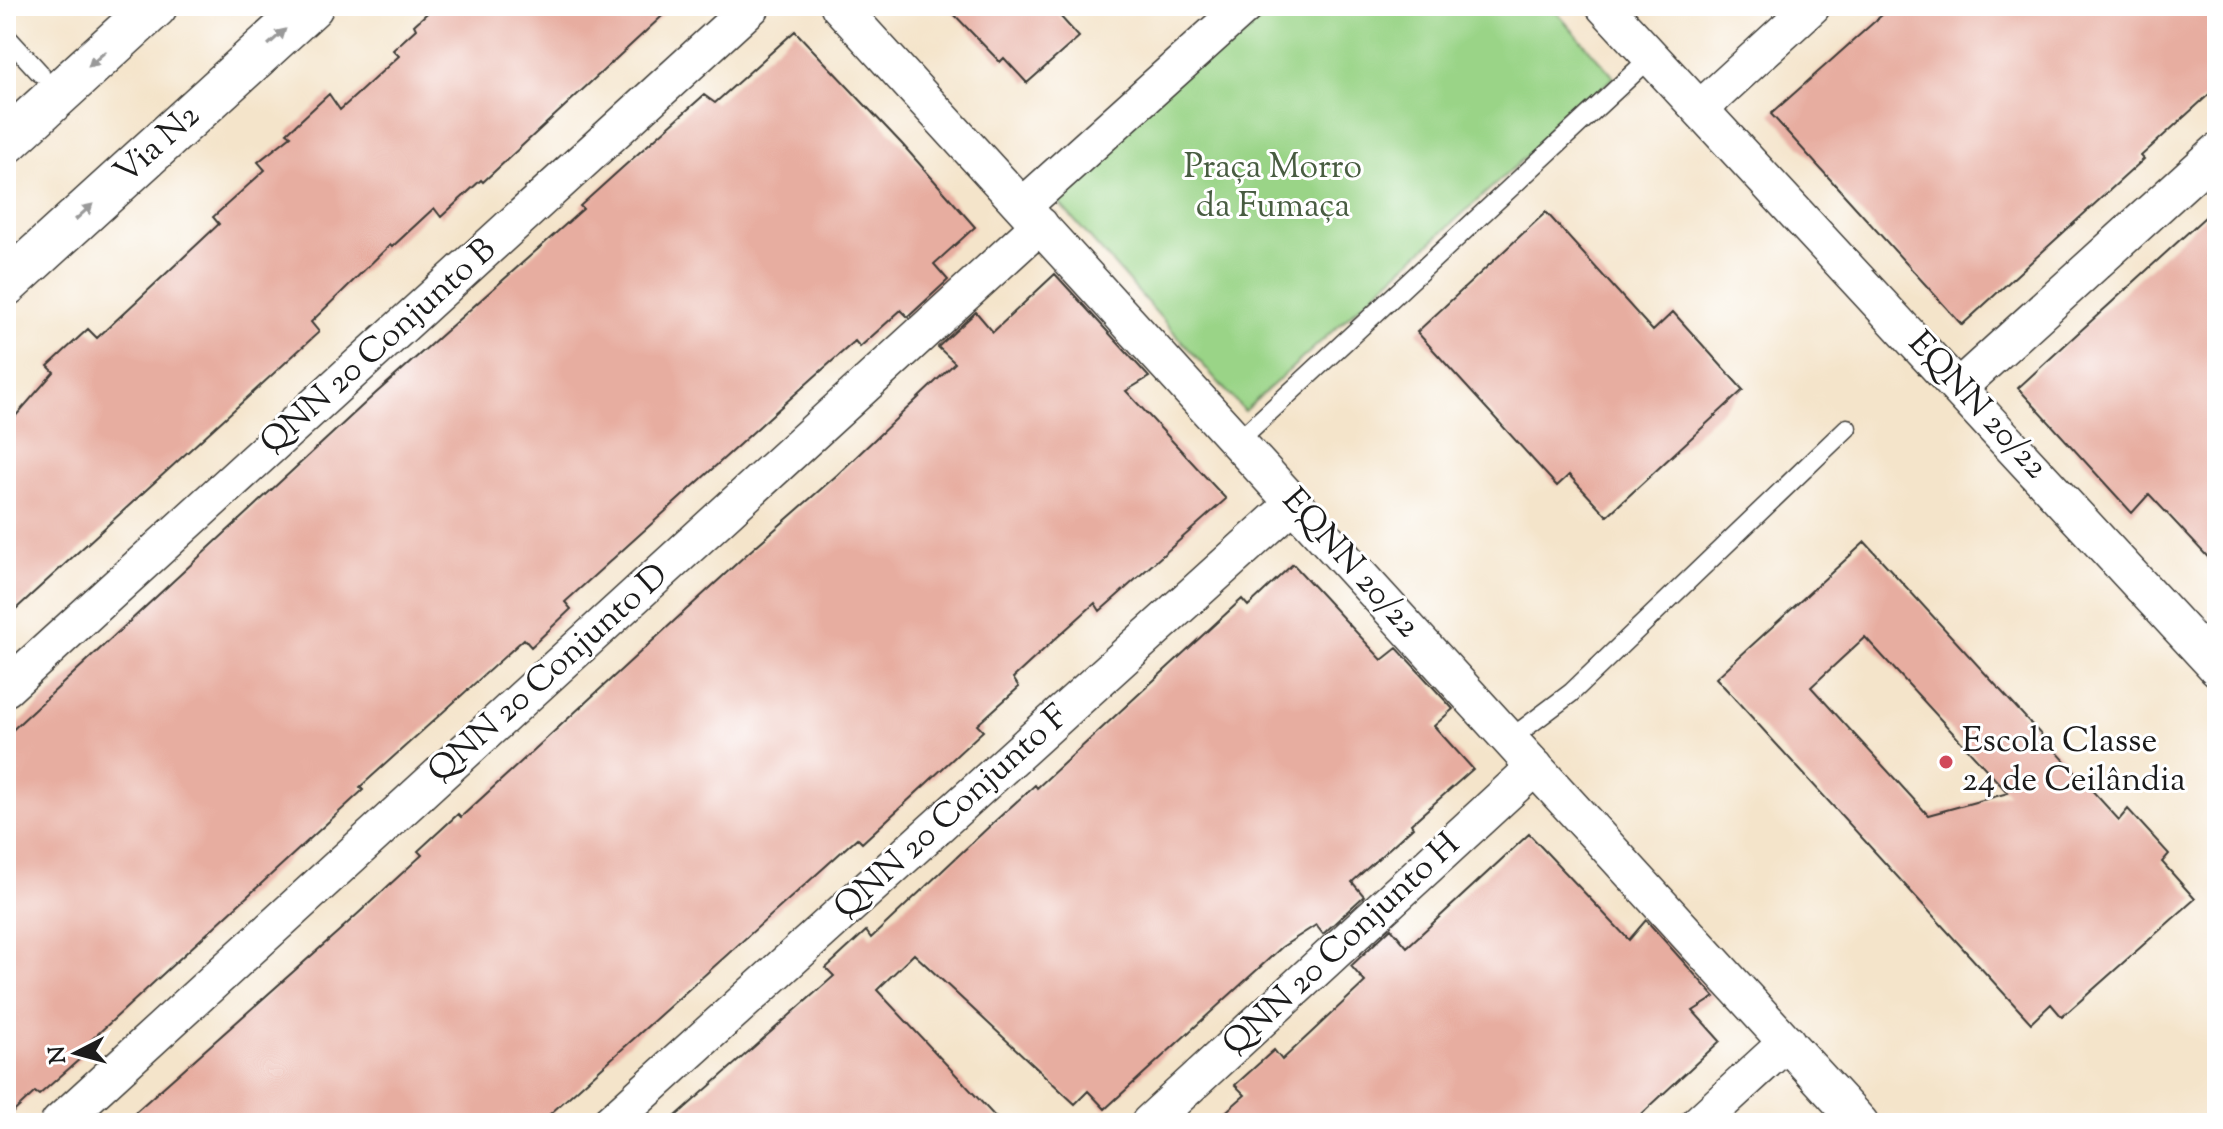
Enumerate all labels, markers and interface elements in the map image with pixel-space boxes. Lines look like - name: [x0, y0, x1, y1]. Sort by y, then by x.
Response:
- one-way arrow: [267, 29, 286, 47]
- one-way arrow: [88, 49, 107, 67]
- street label: Via N2: [104, 93, 212, 197]
- park label: Praça Morro da Fumaça: [1184, 144, 1362, 232]
- one-way arrow: [74, 204, 93, 222]
- street label: QNN 20 Conjunto B: [250, 227, 508, 467]
- street label: EQNN 20/22: [1895, 321, 2059, 491]
- street label: EQNN 20/22: [1269, 478, 1431, 650]
- street label: QNN 20 Conjunto D: [418, 553, 680, 795]
- street label: QNN 20 Conjunto F: [824, 694, 1080, 932]
- place label: Escola Classe 24 de Ceilândia: [1962, 718, 2186, 806]
- marker: Escola Classe 24 de Ceilândia: [1937, 753, 1955, 771]
- street label: QNN 20 Conjunto H: [1213, 822, 1472, 1068]
- north arrow: [36, 1013, 116, 1093]
- text: N: [42, 1044, 76, 1065]

